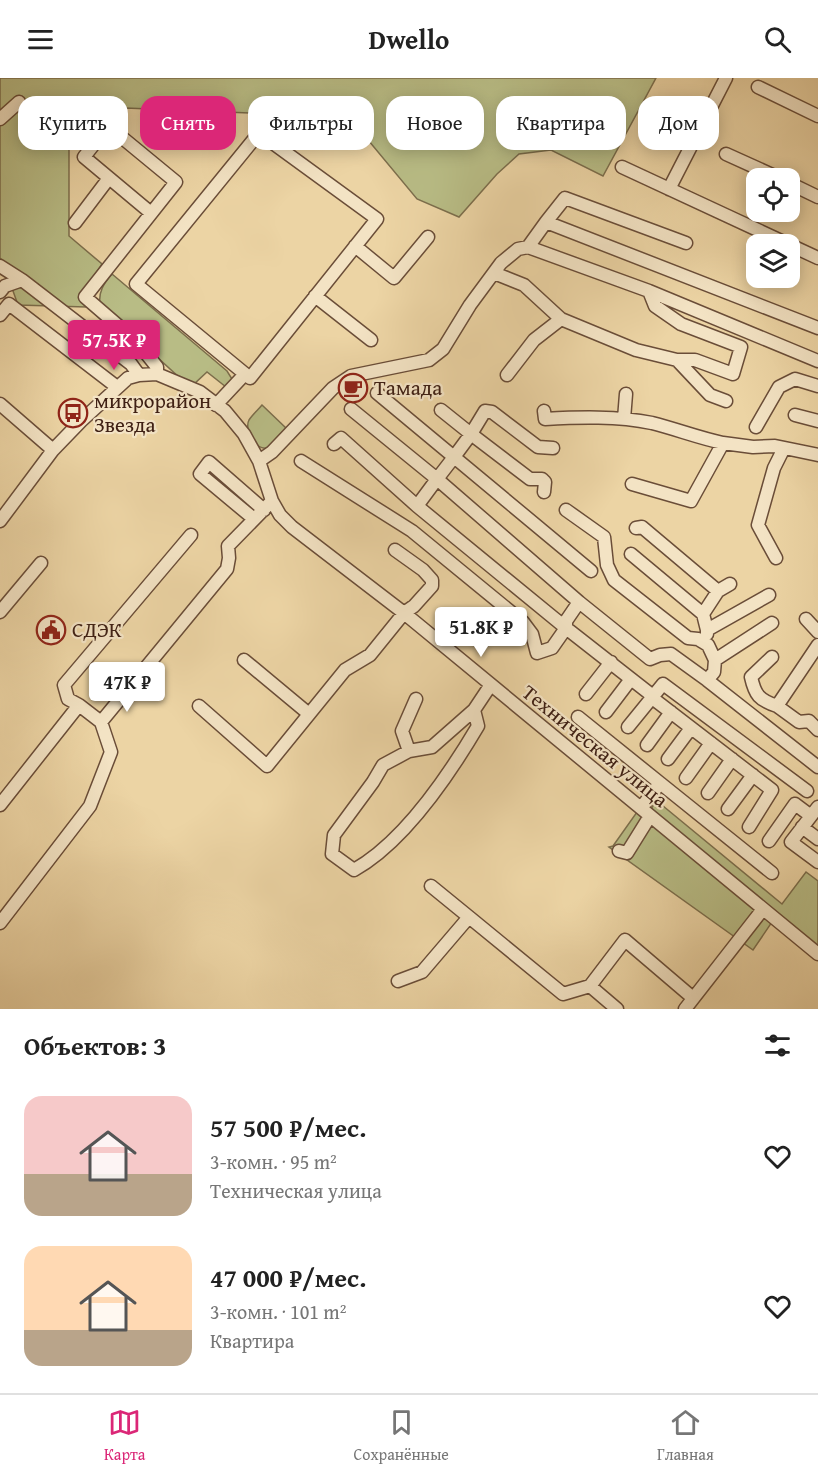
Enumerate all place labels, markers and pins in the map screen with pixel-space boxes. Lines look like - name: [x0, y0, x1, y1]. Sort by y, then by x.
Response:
- pin: 57.5K ₽: [59, 320, 169, 371]
- cafe icon: Тамада: [337, 372, 369, 404]
- place label: Тамада: [374, 372, 442, 403]
- place label: микрорайон Звезда: [94, 385, 211, 440]
- bus stop icon: микрорайон Звезда: [57, 397, 89, 429]
- pin: 51.8K ₽: [426, 607, 536, 658]
- public building icon: СДЭК: [35, 614, 67, 646]
- place label: СДЭК: [72, 614, 122, 645]
- pin: 47K ₽: [85, 662, 169, 713]

